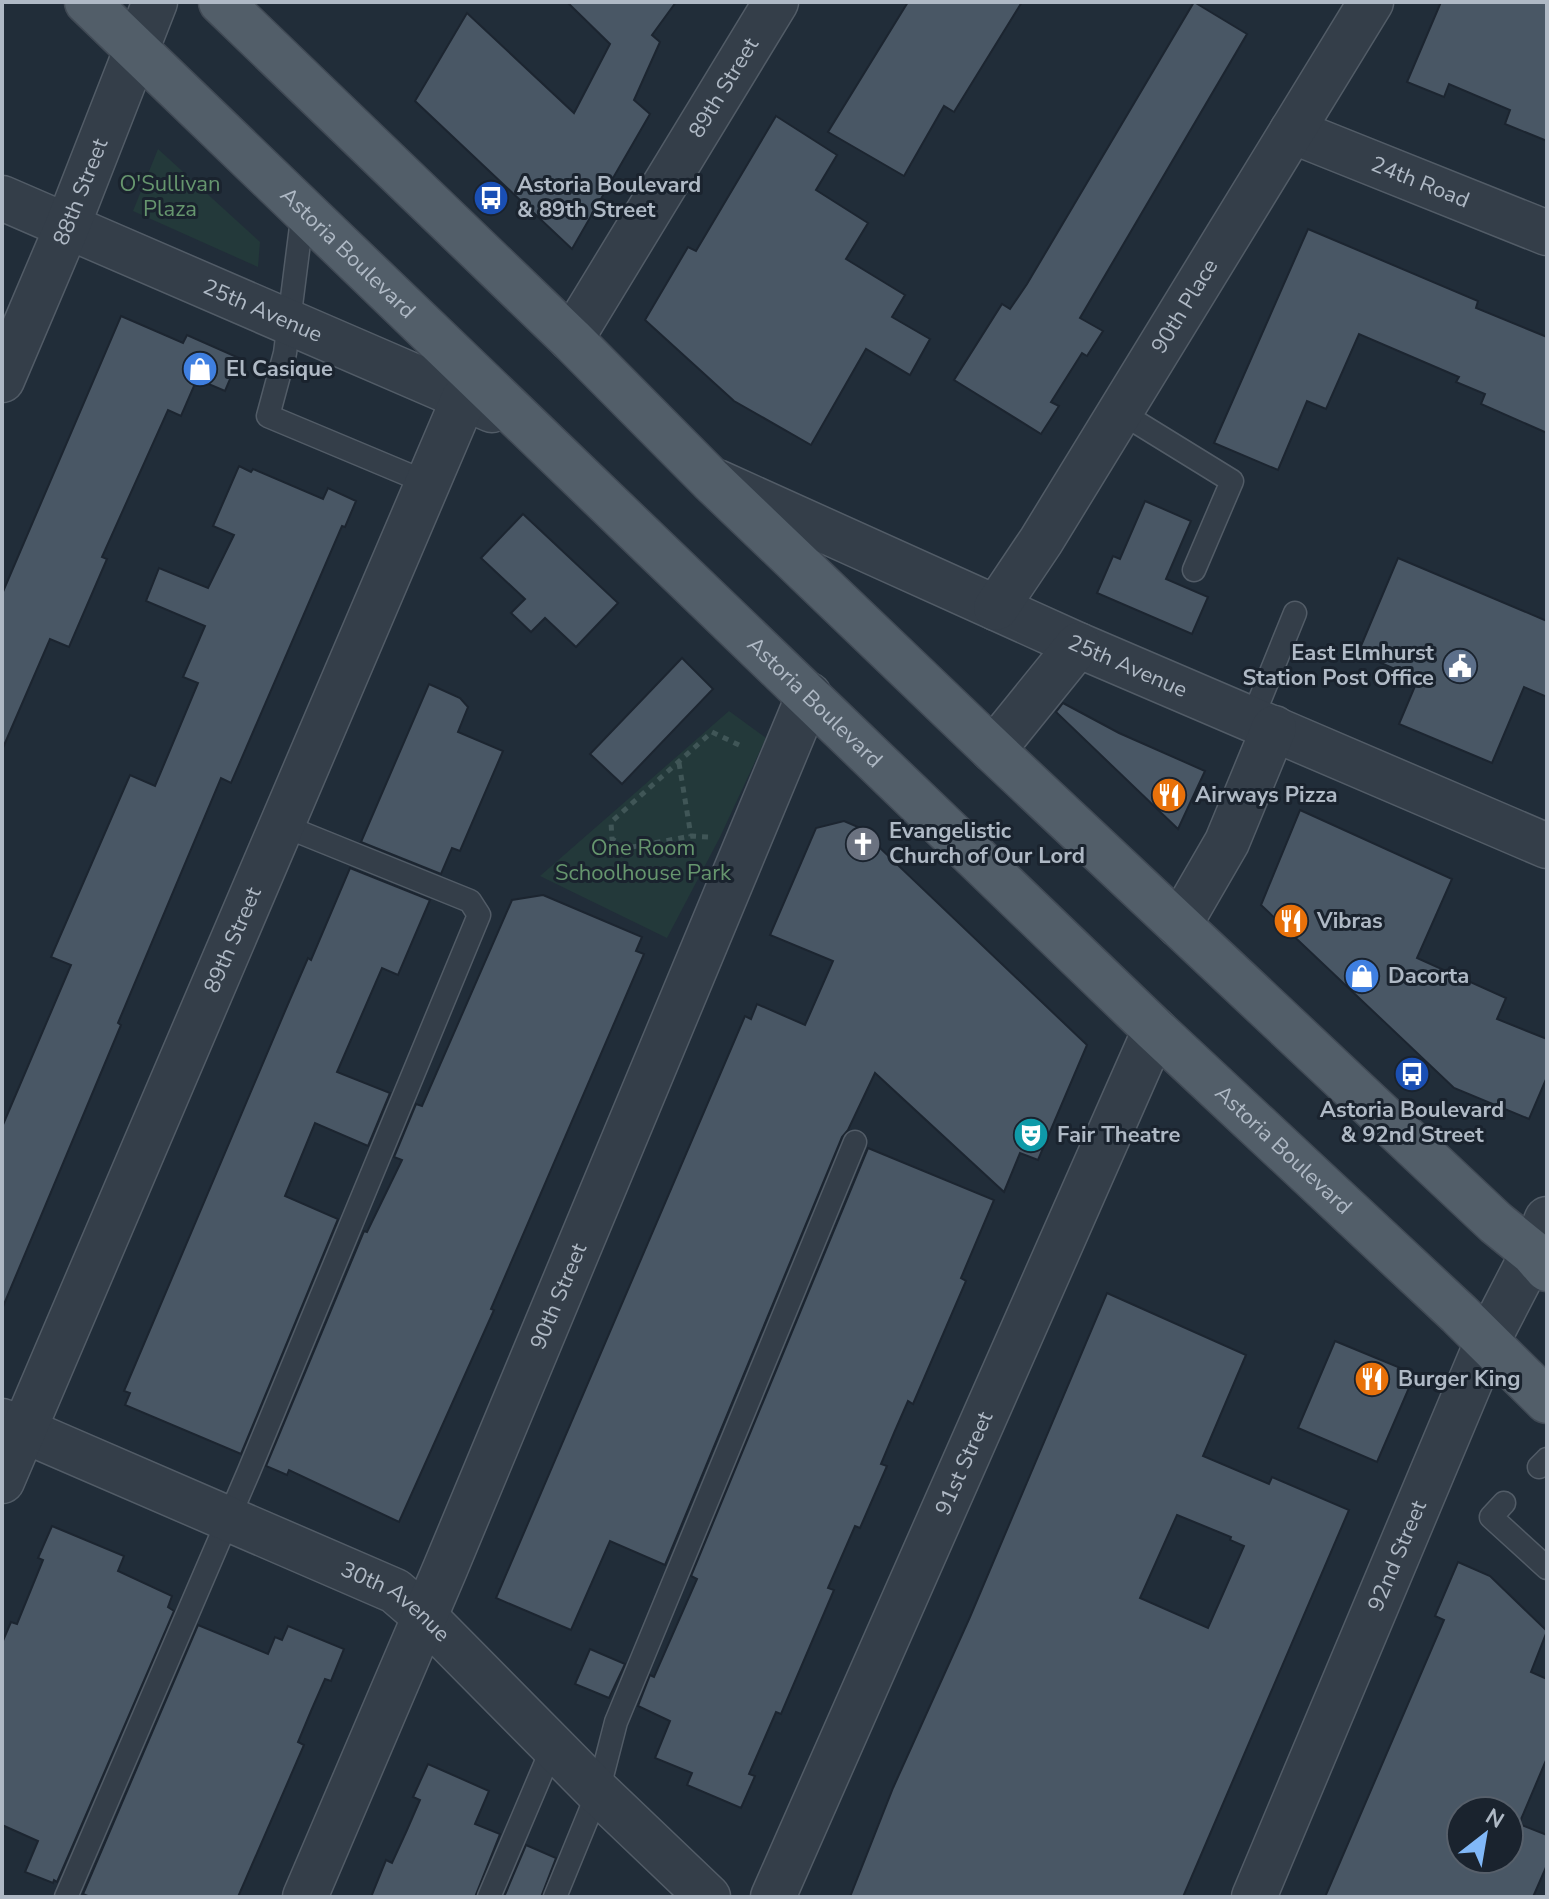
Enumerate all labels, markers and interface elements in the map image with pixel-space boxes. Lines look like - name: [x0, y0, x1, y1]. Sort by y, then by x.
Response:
- street label: 89th Street: [682, 32, 766, 144]
- street label: 88th Street: [46, 134, 115, 250]
- street label: 24th Road: [1367, 149, 1474, 215]
- park label: O'Sullivan Plaza: [119, 169, 221, 224]
- place label: Astoria Boulevard & 89th Street: [517, 170, 701, 225]
- bus stop icon: Astoria Boulevard & 89th Street: [472, 179, 510, 217]
- street label: Astoria Boulevard: [274, 181, 422, 325]
- street label: 90th Place: [1144, 253, 1225, 359]
- street label: 25th Avenue: [198, 272, 327, 350]
- shop icon: El Casique: [181, 350, 219, 388]
- place label: El Casique: [226, 354, 333, 384]
- street label: 25th Avenue: [1063, 627, 1192, 705]
- street label: Astoria Boulevard: [740, 630, 889, 775]
- place label: East Elmhurst Station Post Office: [1242, 638, 1435, 693]
- public building icon: East Elmhurst Station Post Office: [1441, 647, 1479, 685]
- restaurant icon: Airways Pizza: [1150, 776, 1188, 814]
- place label: Airways Pizza: [1195, 780, 1338, 810]
- place label: Evangelistic Church of Our Lord: [889, 816, 1085, 871]
- church icon: Evangelistic Church of Our Lord: [844, 825, 882, 863]
- park label: One Room Schoolhouse Park: [555, 833, 732, 888]
- street label: 89th Street: [197, 882, 269, 998]
- restaurant icon: Vibras: [1272, 902, 1310, 940]
- place label: Vibras: [1316, 906, 1383, 936]
- shop icon: Dacorta: [1343, 957, 1381, 995]
- place label: Dacorta: [1388, 961, 1469, 991]
- bus stop icon: Astoria Boulevard & 92nd Street: [1393, 1055, 1431, 1093]
- street label: Astoria Boulevard: [1208, 1078, 1358, 1221]
- place label: Astoria Boulevard & 92nd Street: [1320, 1095, 1504, 1150]
- theatre icon: Fair Theatre: [1012, 1116, 1050, 1154]
- place label: Fair Theatre: [1057, 1120, 1181, 1150]
- street label: 90th Street: [523, 1238, 594, 1354]
- restaurant icon: Burger King: [1353, 1360, 1391, 1398]
- place label: Burger King: [1398, 1364, 1520, 1394]
- street label: 91st Street: [928, 1406, 1000, 1520]
- street label: 92nd Street: [1361, 1496, 1434, 1616]
- street label: 30th Avenue: [336, 1554, 457, 1649]
- north arrow: [1445, 1795, 1525, 1875]
- text: N: [1480, 1802, 1510, 1836]

